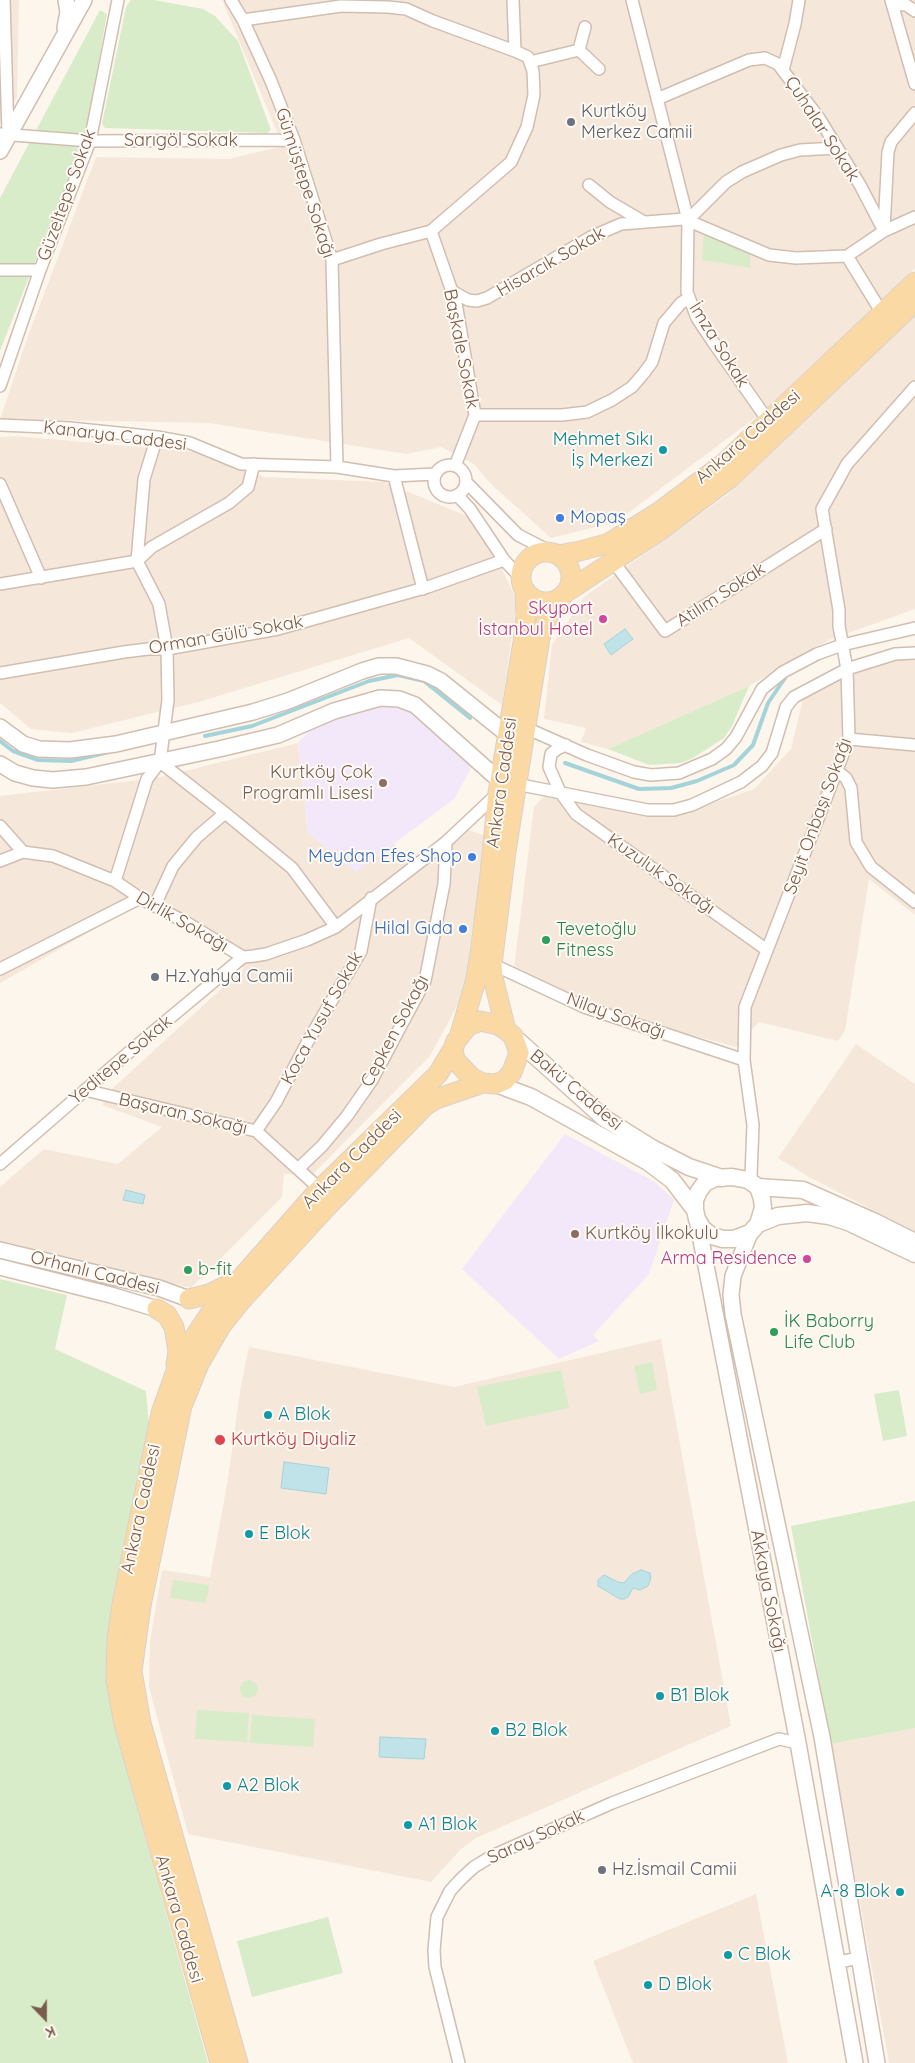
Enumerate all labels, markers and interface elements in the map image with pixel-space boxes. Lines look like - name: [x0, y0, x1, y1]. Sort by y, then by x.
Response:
- street label: Çuhalar Sokak: [780, 72, 864, 186]
- place label: Kurtköy Merkez Camii: [581, 101, 693, 144]
- street label: Gümüştepe Sokağı: [271, 105, 339, 261]
- marker: Kurtköy Merkez Camii: [565, 116, 577, 128]
- street label: Güzeltepe Sokak: [33, 126, 101, 264]
- street label: Sarıgöl Sokak: [124, 130, 238, 152]
- street label: Hisarcık Sokak: [493, 222, 609, 302]
- street label: Başkale Sokak: [439, 287, 483, 411]
- street label: İmza Sokak: [684, 298, 754, 392]
- street label: Ankara Caddesi: [691, 386, 805, 488]
- street label: Kanarya Caddesi: [42, 416, 188, 456]
- place label: Mehmet Sıkı İş Merkezi: [553, 429, 653, 472]
- marker: Mehmet Sıkı İş Merkezi: [657, 444, 669, 456]
- place label: Mopaş: [570, 507, 626, 529]
- marker: Mopaş: [554, 512, 566, 524]
- street label: Atılım Sokak: [672, 558, 770, 632]
- place label: Skyport İstanbul Hotel: [478, 598, 593, 640]
- street label: Orman Gülü Sokak: [147, 611, 305, 659]
- marker: Skyport İstanbul Hotel: [597, 613, 609, 625]
- street label: Ankara Caddesi: [482, 716, 522, 850]
- street label: Seyit Onbaşı Sokağı: [780, 735, 856, 897]
- place label: Kurtköy Çok Programlı Lisesi: [242, 762, 373, 804]
- marker: Kurtköy Çok Programlı Lisesi: [377, 777, 389, 789]
- street label: Kuzuluk Sokağı: [603, 829, 719, 919]
- place label: Meydan Efes Shop: [308, 846, 462, 868]
- marker: Meydan Efes Shop: [466, 851, 478, 863]
- street label: Dirlik Sokağı: [132, 887, 232, 957]
- place label: Hilal Gıda: [374, 918, 453, 940]
- place label: Tevetoğlu Fitness: [556, 919, 637, 962]
- marker: Hilal Gıda: [457, 923, 469, 935]
- marker: Tevetoğlu Fitness: [540, 934, 552, 946]
- street label: Koca Yusuf Sokak: [276, 948, 368, 1088]
- place label: Hz.Yahya Camii: [165, 966, 293, 988]
- marker: Hz.Yahya Camii: [149, 971, 161, 983]
- street label: Cepken Sokağı: [356, 971, 434, 1091]
- street label: Nilay Sokağı: [564, 988, 668, 1044]
- street label: Yeditepe Sokak: [65, 1011, 177, 1109]
- street label: Bakü Caddesi: [525, 1045, 627, 1135]
- street label: Başaran Sokağı: [117, 1089, 249, 1139]
- street label: Ankara Caddesi: [298, 1105, 406, 1213]
- place label: Kurtköy İlkokulu: [585, 1223, 719, 1245]
- marker: Kurtköy İlkokulu: [569, 1228, 581, 1240]
- street label: Orhanlı Caddesi: [28, 1247, 162, 1299]
- place label: Arma Residence: [661, 1248, 797, 1270]
- marker: Arma Residence: [801, 1253, 813, 1265]
- place label: b-fit: [198, 1259, 232, 1281]
- marker: b-fit: [182, 1264, 194, 1276]
- place label: İK Baborry Life Club: [784, 1311, 874, 1354]
- marker: İK Baborry Life Club: [768, 1326, 780, 1338]
- place label: A Blok: [278, 1404, 331, 1426]
- marker: A Blok: [262, 1409, 274, 1421]
- place label: Kurtköy Diyaliz: [231, 1429, 356, 1451]
- marker: Kurtköy Diyaliz: [213, 1433, 227, 1447]
- street label: Ankara Caddesi: [117, 1442, 165, 1576]
- place label: E Blok: [259, 1523, 310, 1545]
- marker: E Blok: [243, 1528, 255, 1540]
- street label: Akkaya Sokağı: [746, 1528, 790, 1654]
- place label: B1 Blok: [670, 1685, 729, 1707]
- marker: B1 Blok: [654, 1690, 666, 1702]
- place label: B2 Blok: [505, 1720, 568, 1742]
- marker: B2 Blok: [489, 1725, 501, 1737]
- place label: A2 Blok: [237, 1775, 300, 1797]
- marker: A2 Blok: [221, 1780, 233, 1792]
- street label: Saray Sokak: [484, 1805, 588, 1869]
- place label: A1 Blok: [418, 1814, 477, 1836]
- marker: A1 Blok: [402, 1819, 414, 1831]
- street label: Ankara Caddesi: [150, 1853, 208, 1985]
- place label: Hz.İsmail Camii: [612, 1859, 737, 1881]
- marker: Hz.İsmail Camii: [596, 1864, 608, 1876]
- place label: A-8 Blok: [821, 1881, 890, 1903]
- marker: A-8 Blok: [894, 1886, 906, 1898]
- place label: C Blok: [738, 1944, 791, 1966]
- marker: C Blok: [722, 1949, 734, 1961]
- place label: D Blok: [658, 1974, 712, 1996]
- marker: D Blok: [642, 1979, 654, 1991]
- north arrow: [20, 1993, 70, 2043]
- text: K: [43, 2022, 58, 2042]

